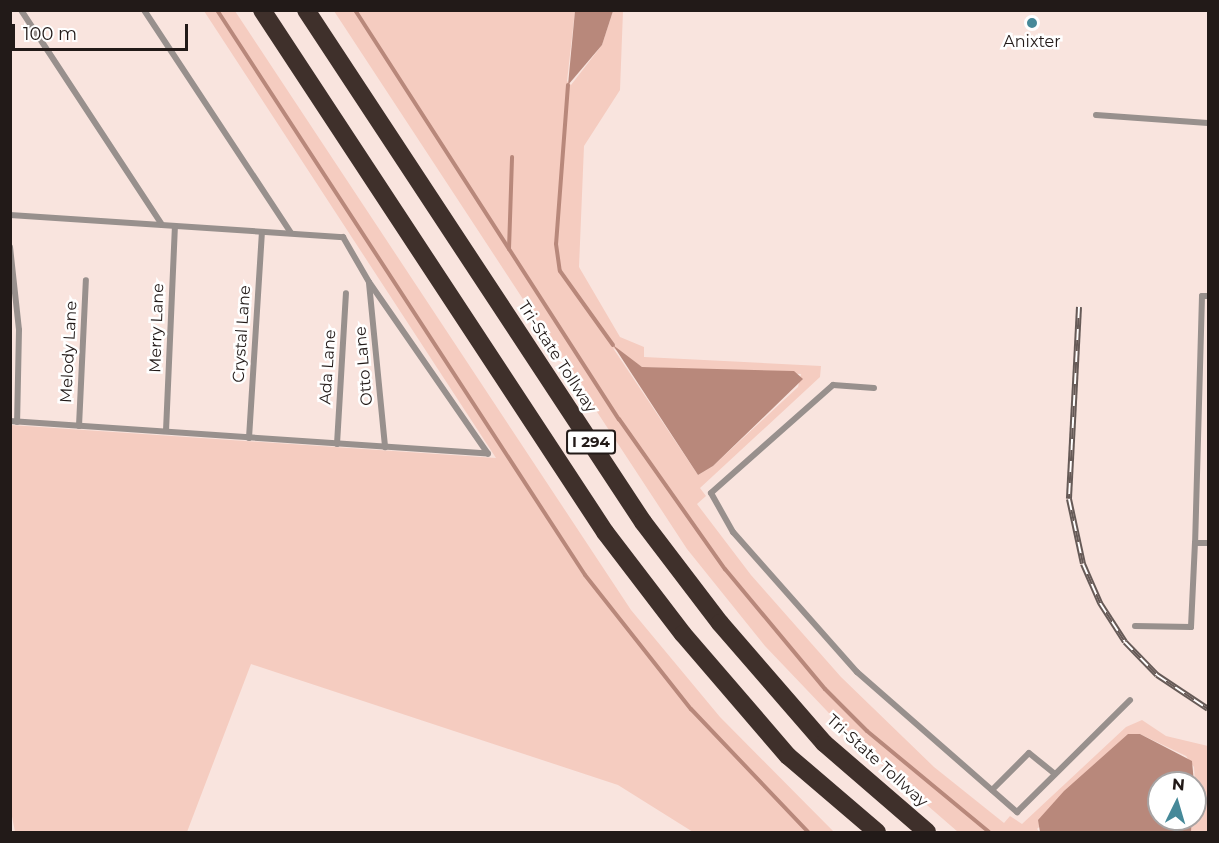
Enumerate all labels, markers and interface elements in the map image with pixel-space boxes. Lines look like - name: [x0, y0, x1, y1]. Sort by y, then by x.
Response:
- scale bar: [15, 12, 190, 50]
- marker: Anixter: [1025, 16, 1039, 30]
- text: 100 m: [23, 23, 77, 45]
- place label: Anixter: [1003, 32, 1061, 52]
- street label: Merry Lane: [146, 283, 168, 373]
- street label: Crystal Lane: [229, 285, 255, 383]
- street label: Tri-State Tollway: [514, 298, 600, 416]
- street label: Melody Lane: [57, 300, 81, 404]
- street label: Otto Lane: [351, 326, 377, 406]
- street label: Ada Lane: [316, 329, 340, 405]
- road number: I 294: [566, 430, 616, 454]
- street label: Tri-State Tollway: [822, 711, 932, 811]
- north arrow: [1147, 771, 1207, 831]
- text: N: [1171, 775, 1186, 795]

